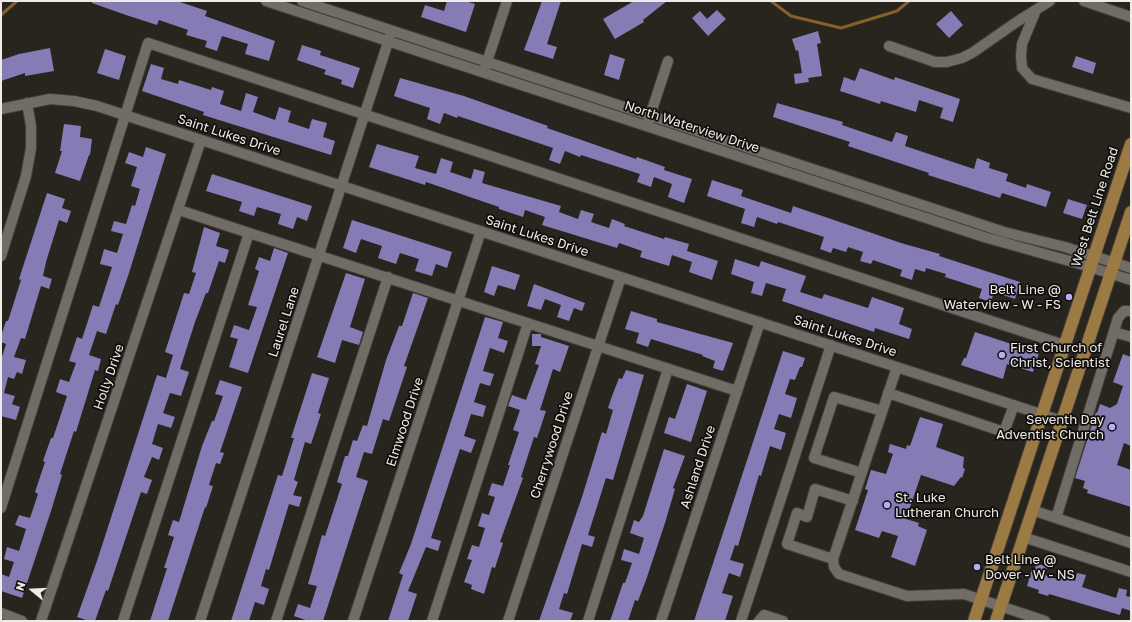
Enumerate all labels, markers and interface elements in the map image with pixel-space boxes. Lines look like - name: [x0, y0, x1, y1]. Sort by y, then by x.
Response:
- street label: North Waterview Drive: [623, 98, 761, 156]
- street label: Saint Lukes Drive: [175, 111, 283, 159]
- street label: West Belt Line Road: [1068, 145, 1122, 269]
- street label: Saint Lukes Drive: [483, 212, 591, 260]
- place label: Belt Line @ Waterview - W - FS: [944, 282, 1061, 313]
- street label: Laurel Lane: [265, 285, 303, 359]
- marker: Belt Line @ Waterview - W - FS: [1064, 292, 1074, 302]
- street label: Saint Lukes Drive: [791, 312, 899, 360]
- place label: First Church of Christ, Scientist: [1010, 340, 1110, 371]
- street label: Holly Drive: [90, 342, 128, 412]
- marker: First Church of Christ, Scientist: [997, 350, 1007, 360]
- street label: Elmwood Drive: [383, 375, 427, 469]
- street label: Cherrywood Drive: [527, 389, 577, 501]
- place label: Seventh Day Adventist Church: [996, 412, 1104, 443]
- marker: Seventh Day Adventist Church: [1107, 422, 1117, 432]
- street label: Ashland Drive: [677, 423, 719, 511]
- place label: St. Luke Lutheran Church: [895, 490, 999, 521]
- marker: St. Luke Lutheran Church: [882, 500, 892, 510]
- place label: Belt Line @ Dover - W - NS: [985, 552, 1075, 583]
- marker: Belt Line @ Dover - W - NS: [972, 562, 982, 572]
- north arrow: [12, 570, 52, 610]
- text: N: [13, 580, 28, 592]

